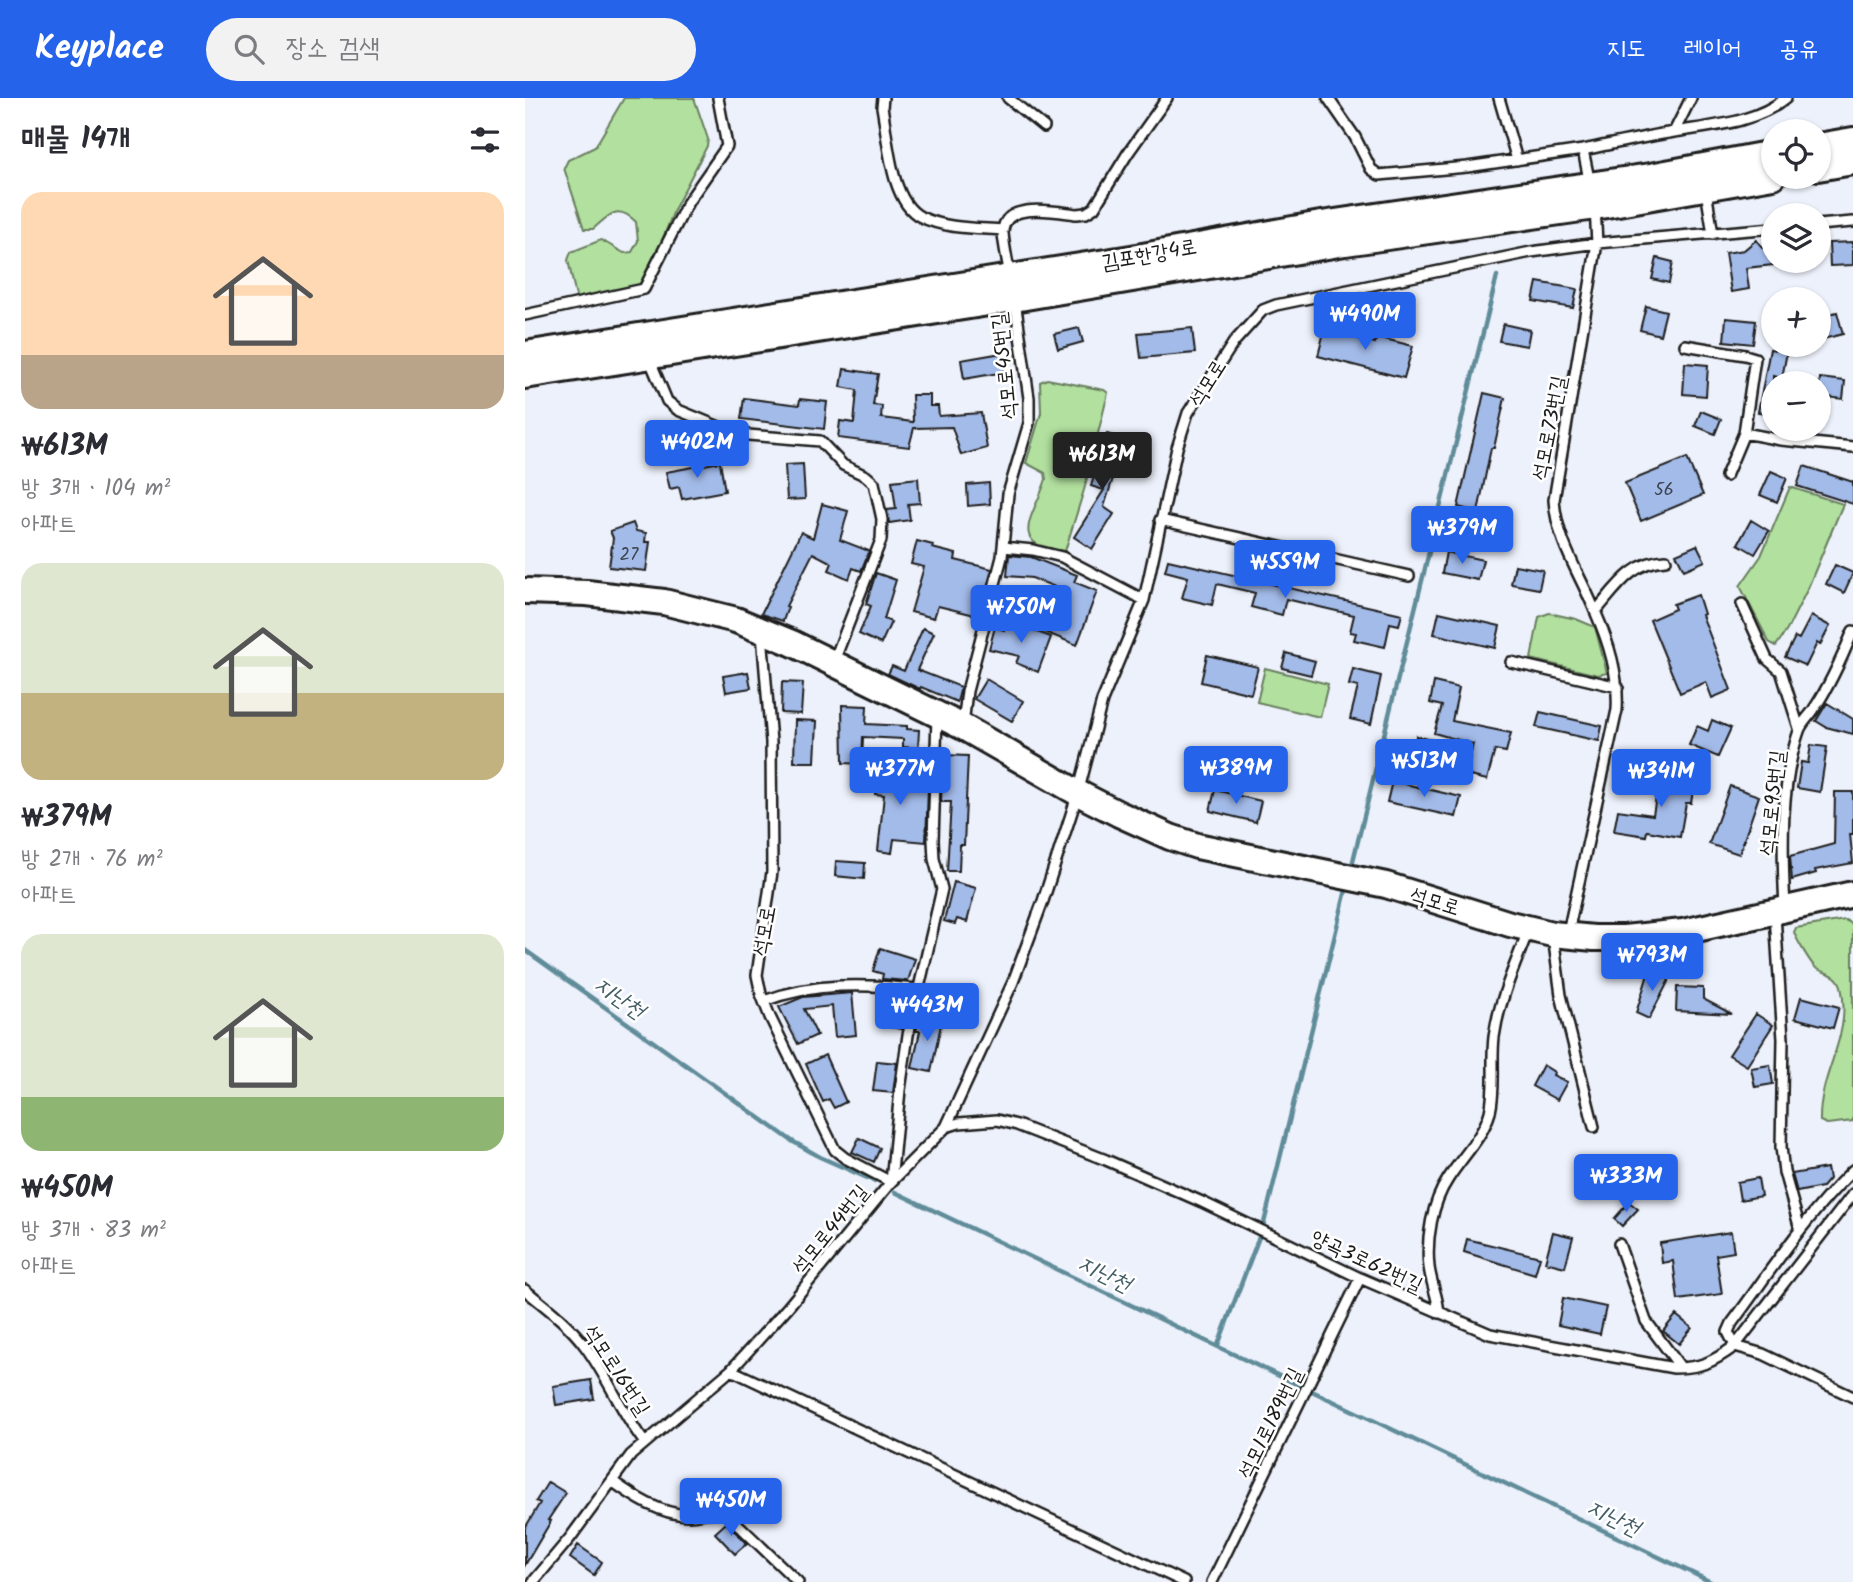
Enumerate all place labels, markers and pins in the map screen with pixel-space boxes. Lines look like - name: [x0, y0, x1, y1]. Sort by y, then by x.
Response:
- pin: ₩490M: [1316, 292, 1414, 352]
- pin: ₩402M: [648, 420, 746, 480]
- pin: ₩613M: [1053, 432, 1151, 492]
- pin: ₩379M: [1413, 506, 1511, 566]
- pin: ₩559M: [1236, 540, 1334, 600]
- pin: ₩750M: [972, 586, 1070, 645]
- pin: ₩513M: [1375, 740, 1473, 799]
- pin: ₩389M: [1187, 746, 1285, 806]
- pin: ₩377M: [851, 748, 949, 807]
- pin: ₩341M: [1612, 750, 1710, 809]
- pin: ₩793M: [1603, 934, 1701, 993]
- pin: ₩443M: [878, 984, 976, 1043]
- pin: ₩333M: [1577, 1154, 1675, 1214]
- pin: ₩450M: [682, 1478, 780, 1538]

